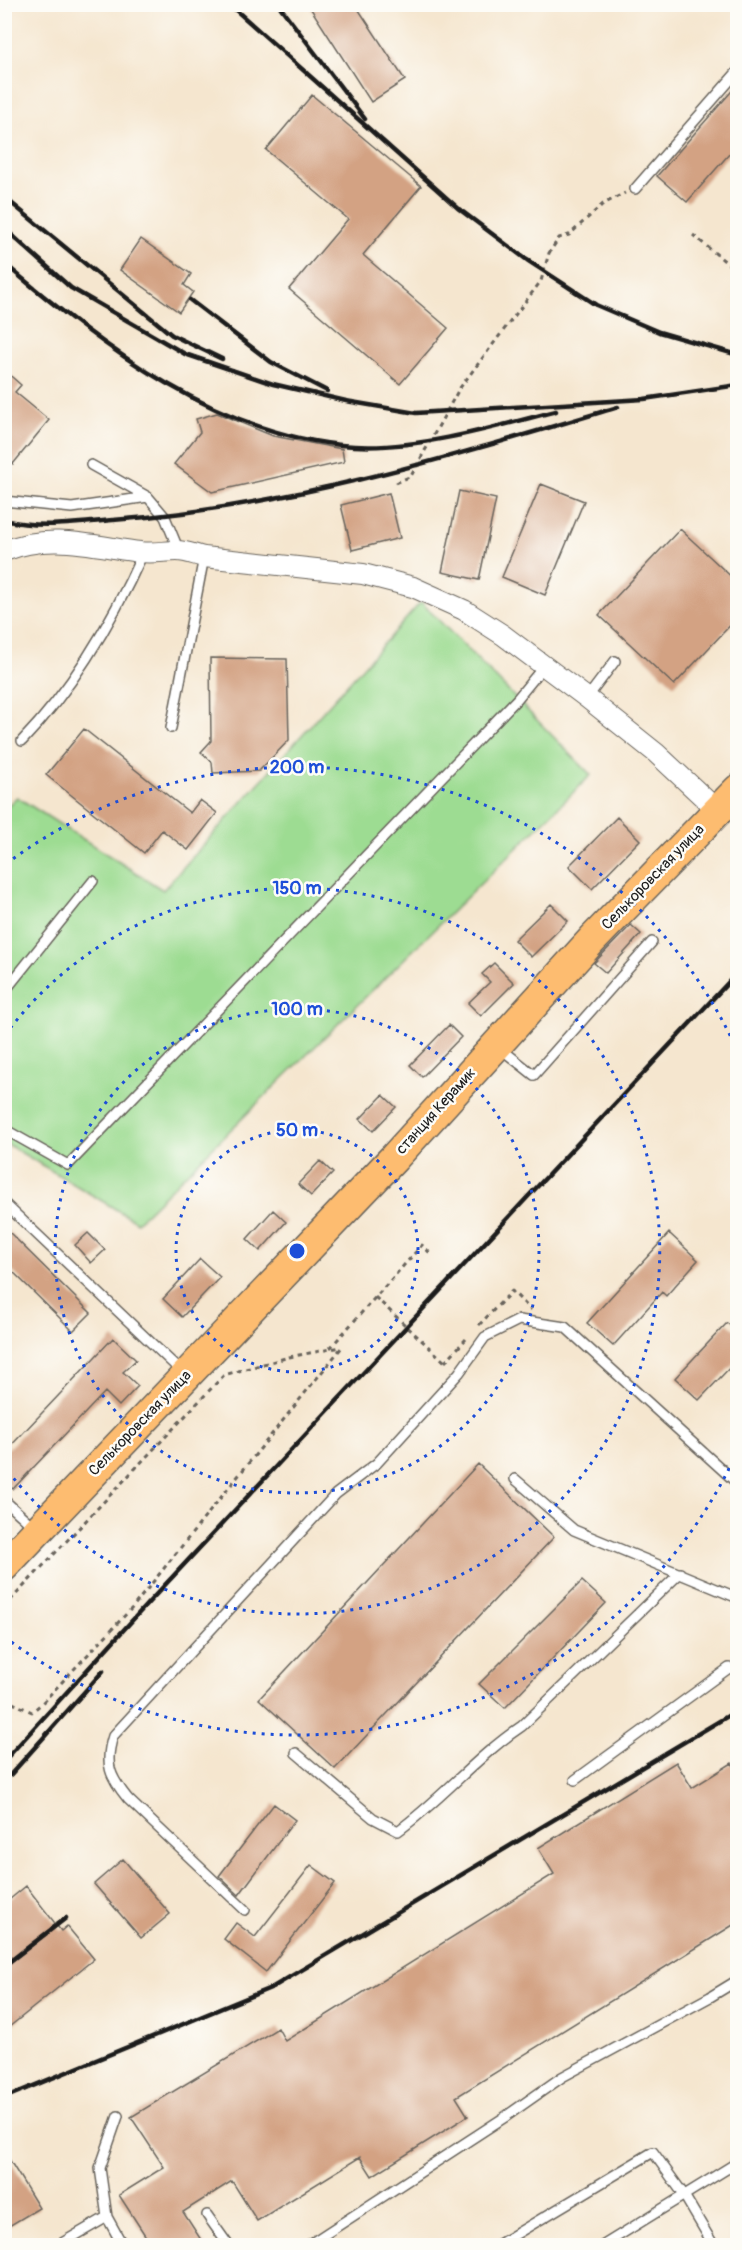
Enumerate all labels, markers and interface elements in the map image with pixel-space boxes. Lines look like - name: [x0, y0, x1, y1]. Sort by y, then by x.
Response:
- text: 200 m: [270, 756, 324, 779]
- street label: Селькоровская улица: [598, 820, 708, 934]
- text: 150 m: [273, 877, 322, 900]
- text: 100 m: [271, 998, 323, 1021]
- street label: станция Керамик: [392, 1064, 480, 1158]
- text: 50 m: [276, 1119, 318, 1142]
- centre of rings: [287, 1241, 307, 1261]
- street label: Селькоровская улица: [85, 1366, 195, 1480]

